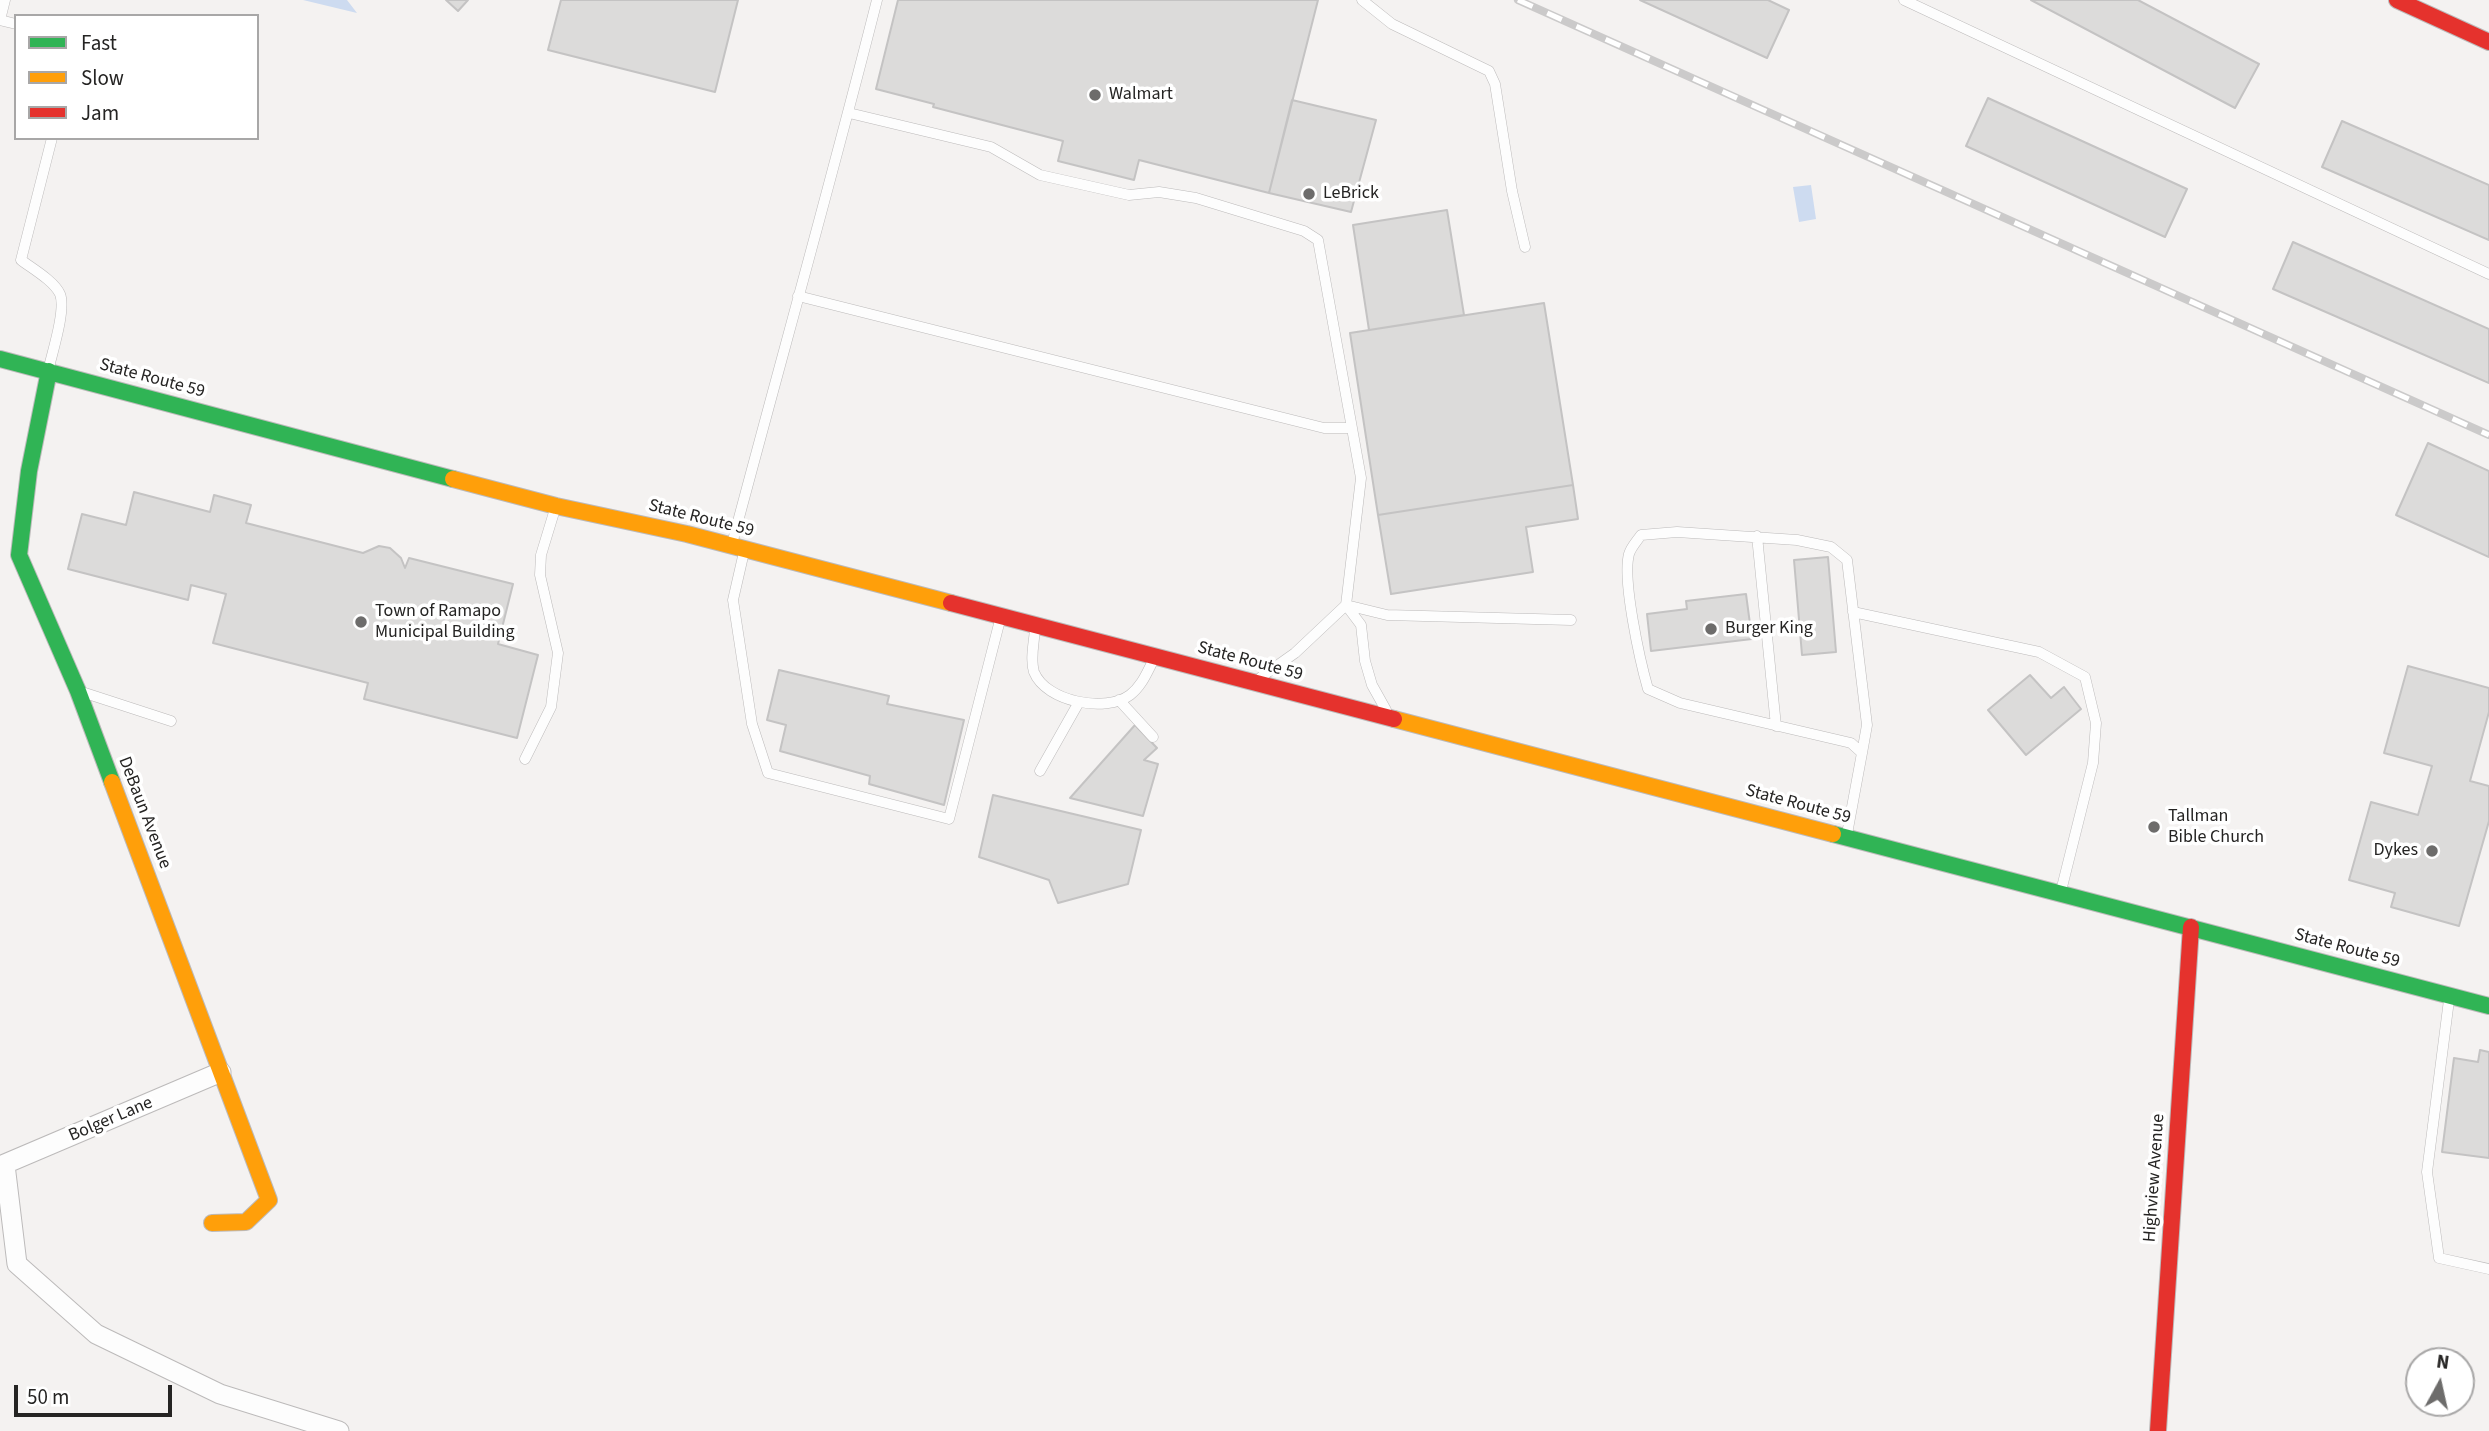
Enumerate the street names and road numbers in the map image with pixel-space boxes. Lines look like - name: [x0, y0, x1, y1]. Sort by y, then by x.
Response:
- street label: State Route 59: [97, 355, 207, 403]
- street label: State Route 59: [646, 495, 756, 543]
- street label: State Route 59: [1195, 638, 1305, 686]
- street label: DeBaun Avenue: [113, 754, 175, 872]
- street label: State Route 59: [1743, 781, 1853, 829]
- street label: State Route 59: [2292, 925, 2402, 973]
- street label: Bolger Lane: [66, 1093, 156, 1147]
- street label: Highview Avenue: [2140, 1113, 2170, 1243]

